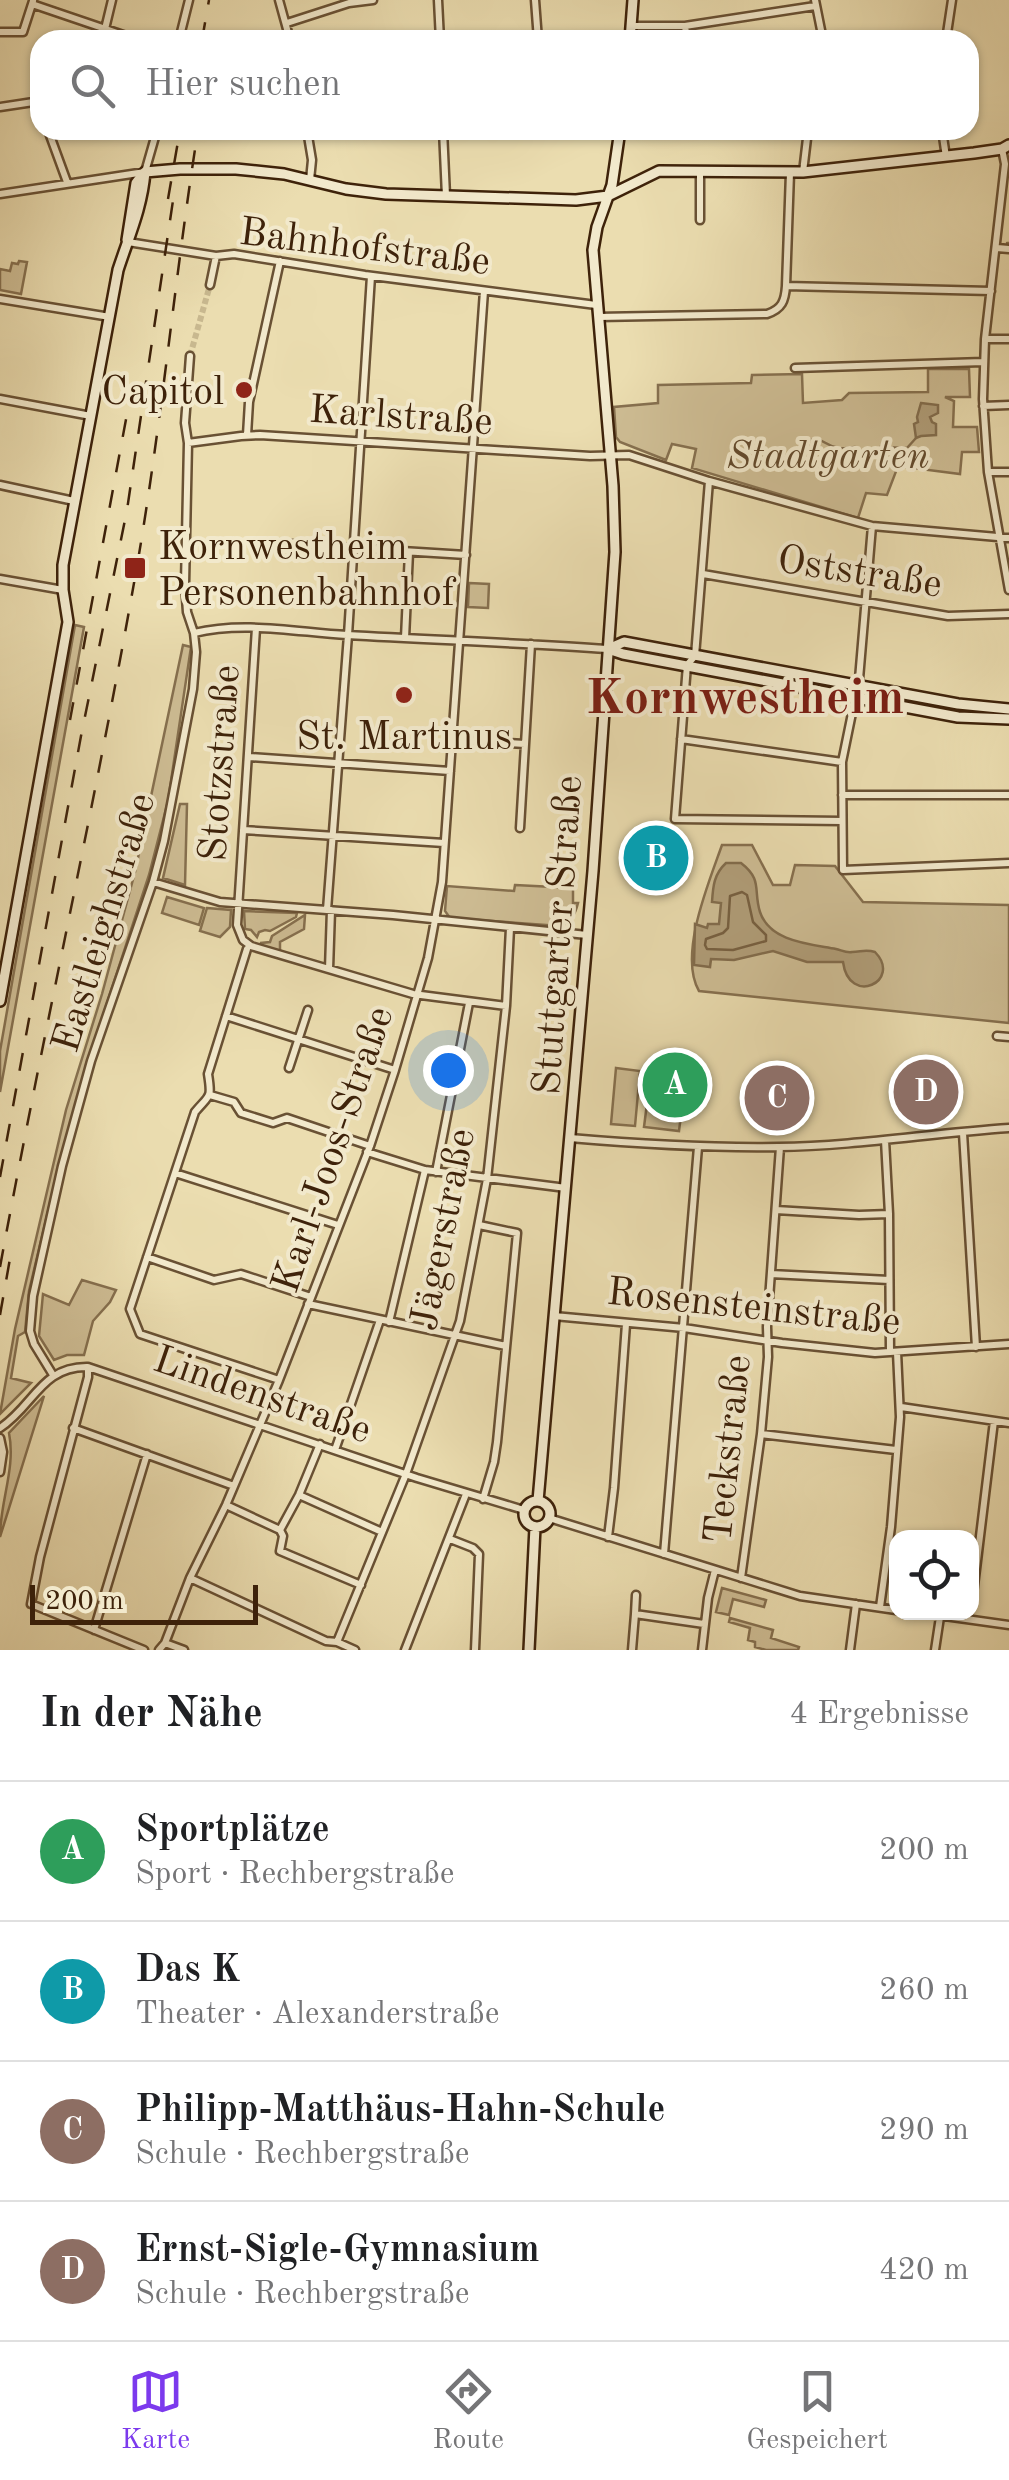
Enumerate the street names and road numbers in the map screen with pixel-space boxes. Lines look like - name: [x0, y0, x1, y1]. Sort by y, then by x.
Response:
- street label: Bahnhofstraße: [237, 214, 492, 284]
- street label: Karlstraße: [307, 392, 494, 444]
- street label: Oststraße: [774, 541, 945, 607]
- street label: Stotzstraße: [195, 664, 249, 863]
- street label: Stuttgarter Straße: [529, 774, 591, 1096]
- street label: Eastleighstraße: [47, 789, 164, 1058]
- street label: Karl-Joos-Straße: [267, 1002, 403, 1299]
- street label: Jägerstraße: [406, 1125, 484, 1334]
- street label: Rosensteinstraße: [605, 1274, 902, 1344]
- street label: Lindenstraße: [148, 1341, 376, 1453]
- street label: Teckstraße: [700, 1353, 760, 1546]

